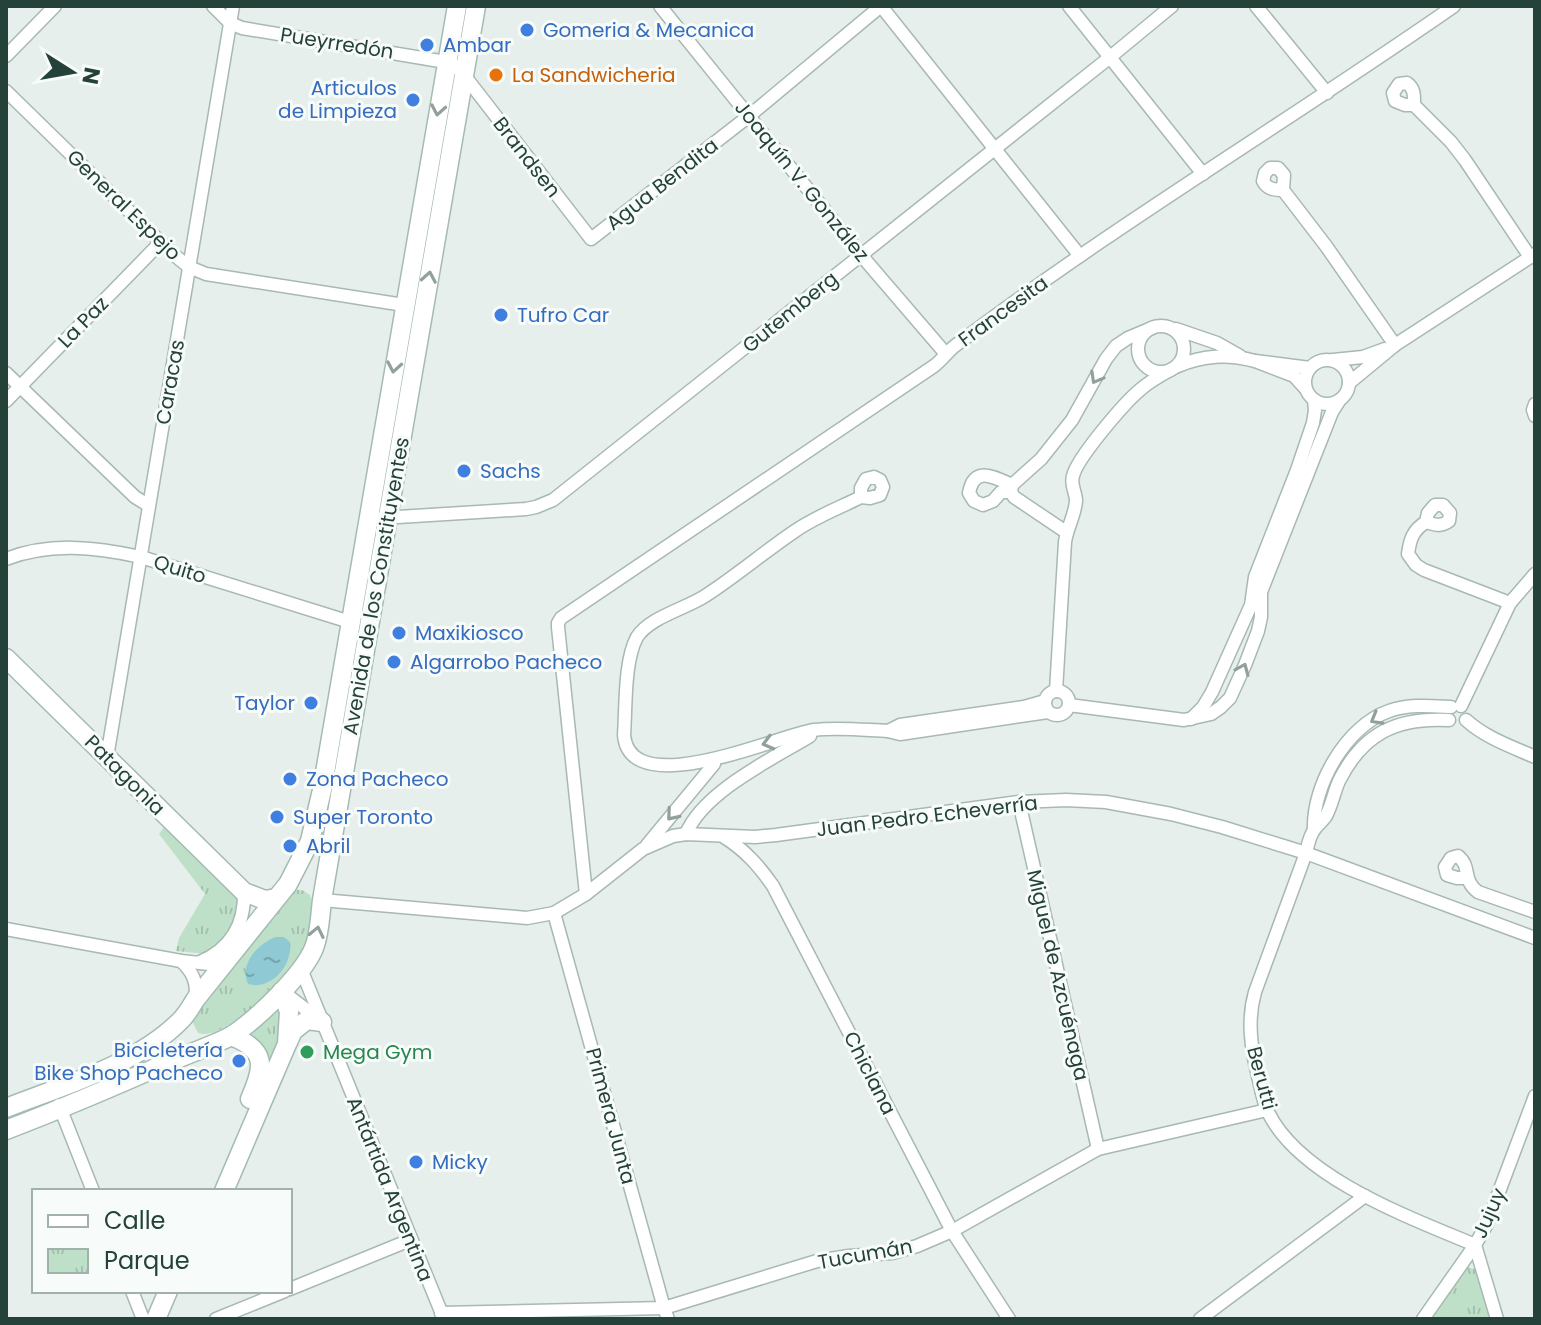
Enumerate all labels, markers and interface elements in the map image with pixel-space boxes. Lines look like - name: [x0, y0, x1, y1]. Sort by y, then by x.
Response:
- place label: Gomeria & Mecanica: [543, 16, 754, 44]
- street label: Pueyrredón: [278, 20, 396, 66]
- marker: Gomeria & Mecanica: [518, 21, 536, 39]
- place label: Ambar: [443, 31, 512, 59]
- north arrow: [32, 32, 112, 112]
- marker: Ambar: [418, 36, 436, 54]
- place label: La Sandwicheria: [512, 61, 676, 89]
- text: N: [74, 65, 108, 87]
- marker: La Sandwicheria: [487, 66, 505, 84]
- place label: Articulos de Limpieza: [278, 74, 397, 125]
- marker: Articulos de Limpieza: [404, 91, 422, 109]
- street label: Joaquín V. González: [728, 95, 876, 267]
- one-way arrow: [431, 104, 448, 117]
- street label: Brandsen: [487, 111, 567, 203]
- street label: Agua Bendita: [600, 131, 724, 237]
- street label: General Espejo: [61, 143, 187, 267]
- street label: Gutemberg: [736, 265, 844, 359]
- street label: Francesita: [952, 269, 1054, 353]
- one-way arrow: [420, 270, 437, 284]
- street label: La Paz: [51, 290, 115, 354]
- place label: Tufro Car: [517, 301, 609, 329]
- marker: Tufro Car: [492, 306, 510, 324]
- street label: Caracas: [149, 337, 191, 427]
- one-way arrow: [386, 360, 403, 373]
- one-way arrow: [1090, 369, 1106, 384]
- street label: Avenida de los Constituyentes: [336, 435, 416, 737]
- place label: Sachs: [480, 457, 541, 485]
- marker: Sachs: [455, 462, 473, 480]
- street label: Quito: [150, 548, 210, 590]
- place label: Maxikiosco: [415, 619, 524, 647]
- marker: Maxikiosco: [390, 624, 408, 642]
- place label: Algarrobo Pacheco: [410, 648, 602, 676]
- marker: Algarrobo Pacheco: [385, 653, 403, 671]
- one-way arrow: [1233, 663, 1249, 677]
- place label: Taylor: [234, 689, 295, 717]
- marker: Taylor: [302, 694, 320, 712]
- one-way arrow: [1370, 709, 1385, 725]
- street label: Patagonia: [79, 729, 171, 821]
- one-way arrow: [762, 733, 776, 750]
- place label: Zona Pacheco: [306, 765, 449, 793]
- marker: Zona Pacheco: [281, 770, 299, 788]
- street label: Juan Pedro Echeverría: [815, 789, 1039, 843]
- place label: Super Toronto: [293, 803, 433, 831]
- one-way arrow: [667, 806, 682, 821]
- marker: Super Toronto: [268, 808, 286, 826]
- place label: Abril: [306, 832, 350, 860]
- marker: Abril: [281, 837, 299, 855]
- street label: Miguel de Azcuénaga: [1020, 867, 1096, 1083]
- one-way arrow: [308, 926, 325, 940]
- street label: Chiclana: [837, 1027, 903, 1119]
- place label: Bicicletería Bike Shop Pacheco: [34, 1036, 223, 1087]
- place label: Mega Gym: [323, 1038, 432, 1066]
- marker: Mega Gym: [298, 1043, 316, 1061]
- street label: Berutti: [1240, 1043, 1284, 1113]
- street label: Primera Junta: [579, 1045, 643, 1187]
- marker: Bicicletería Bike Shop Pacheco: [230, 1052, 248, 1070]
- street label: Antártida Argentina: [340, 1092, 440, 1286]
- place label: Micky: [432, 1148, 488, 1176]
- marker: Micky: [407, 1153, 425, 1171]
- street label: Jujuy: [1466, 1183, 1512, 1243]
- legend: [32, 1189, 292, 1293]
- text: Calle: [104, 1204, 165, 1237]
- street label: Tucumán: [816, 1232, 914, 1276]
- text: Parque: [104, 1244, 190, 1277]

